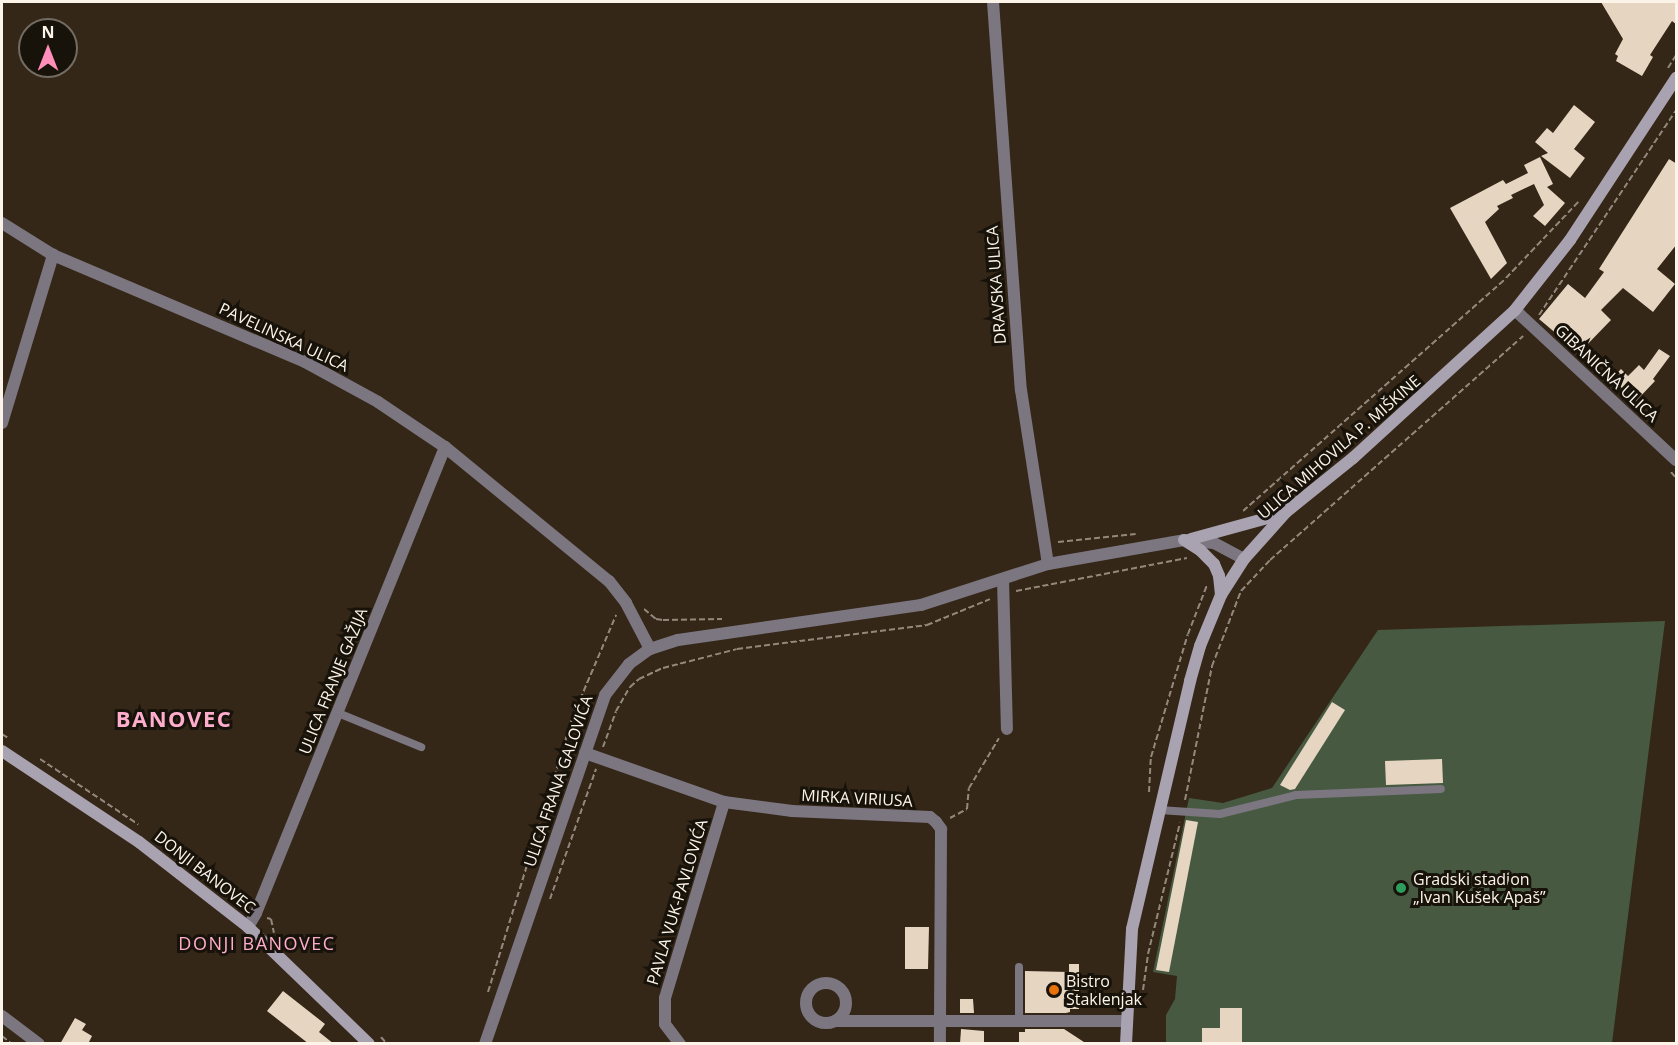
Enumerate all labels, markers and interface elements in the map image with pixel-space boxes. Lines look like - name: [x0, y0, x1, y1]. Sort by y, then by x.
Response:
- north arrow: [18, 18, 78, 78]
- text: N: [41, 21, 55, 43]
- street label: DRAVSKA ULICA: [982, 225, 1010, 345]
- street label: PAVELINSKA ULICA: [216, 299, 352, 375]
- street label: GIBANIČNA ULICA: [1551, 320, 1663, 426]
- street label: ULICA MIHOVILA P. MIŠKINE: [1254, 371, 1424, 523]
- street label: ULICA FRANJE GAŽIJA: [295, 605, 371, 757]
- street label: ULICA FRANA GALOVIĆA: [520, 693, 596, 869]
- district label: BANOVEC: [116, 706, 232, 732]
- street label: MIRKA VIRIUSA: [801, 785, 913, 811]
- street label: PAVLA VUK-PAVLOVIĆA: [643, 817, 711, 987]
- street label: DONJI BANOVEC: [151, 827, 259, 917]
- place label: Gradski stadion „Ivan Kušek Apaš”: [1413, 869, 1546, 907]
- marker: Gradski stadion „Ivan Kušek Apaš”: [1394, 881, 1408, 895]
- district label: DONJI BANOVEC: [178, 932, 336, 954]
- place label: Bistro Staklenjak: [1066, 971, 1142, 1009]
- marker: Bistro Staklenjak: [1047, 983, 1061, 997]

